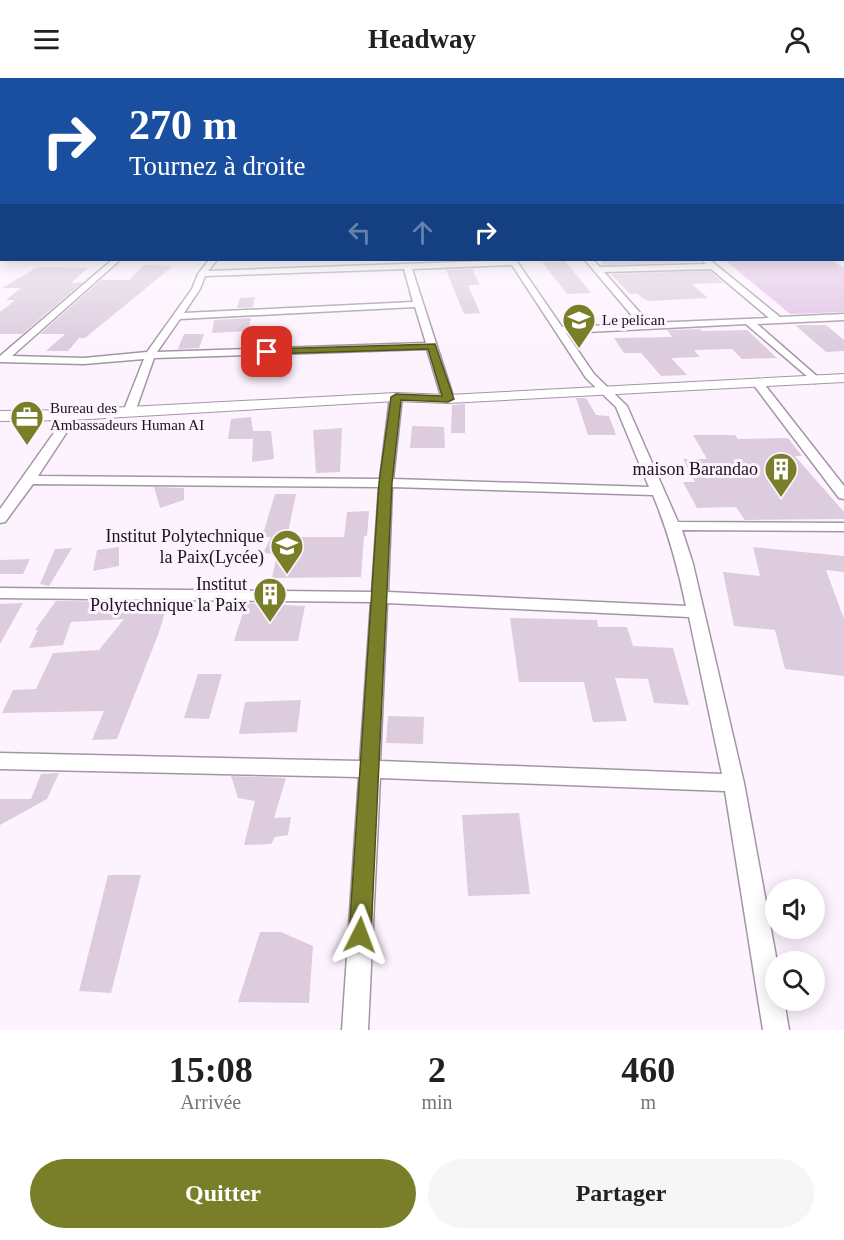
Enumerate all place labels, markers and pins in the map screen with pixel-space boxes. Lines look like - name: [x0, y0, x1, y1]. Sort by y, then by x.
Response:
- school or university icon: Le pelican: [561, 302, 597, 349]
- place label: Le pelican: [602, 312, 665, 328]
- pin: [241, 326, 292, 377]
- office icon: Bureau des Ambassadeurs Human AI: [9, 399, 45, 446]
- place label: Bureau des Ambassadeurs Human AI: [50, 400, 204, 433]
- building icon: maison Barandao: [763, 451, 799, 498]
- place label: maison Barandao: [633, 459, 758, 479]
- place label: Institut Polytechnique la Paix(Lycée): [106, 526, 264, 568]
- school or university icon: Institut Polytechnique la Paix(Lycée): [269, 528, 305, 575]
- place label: Institut Polytechnique la Paix: [90, 574, 247, 615]
- building icon: Institut Polytechnique la Paix: [252, 576, 288, 623]

